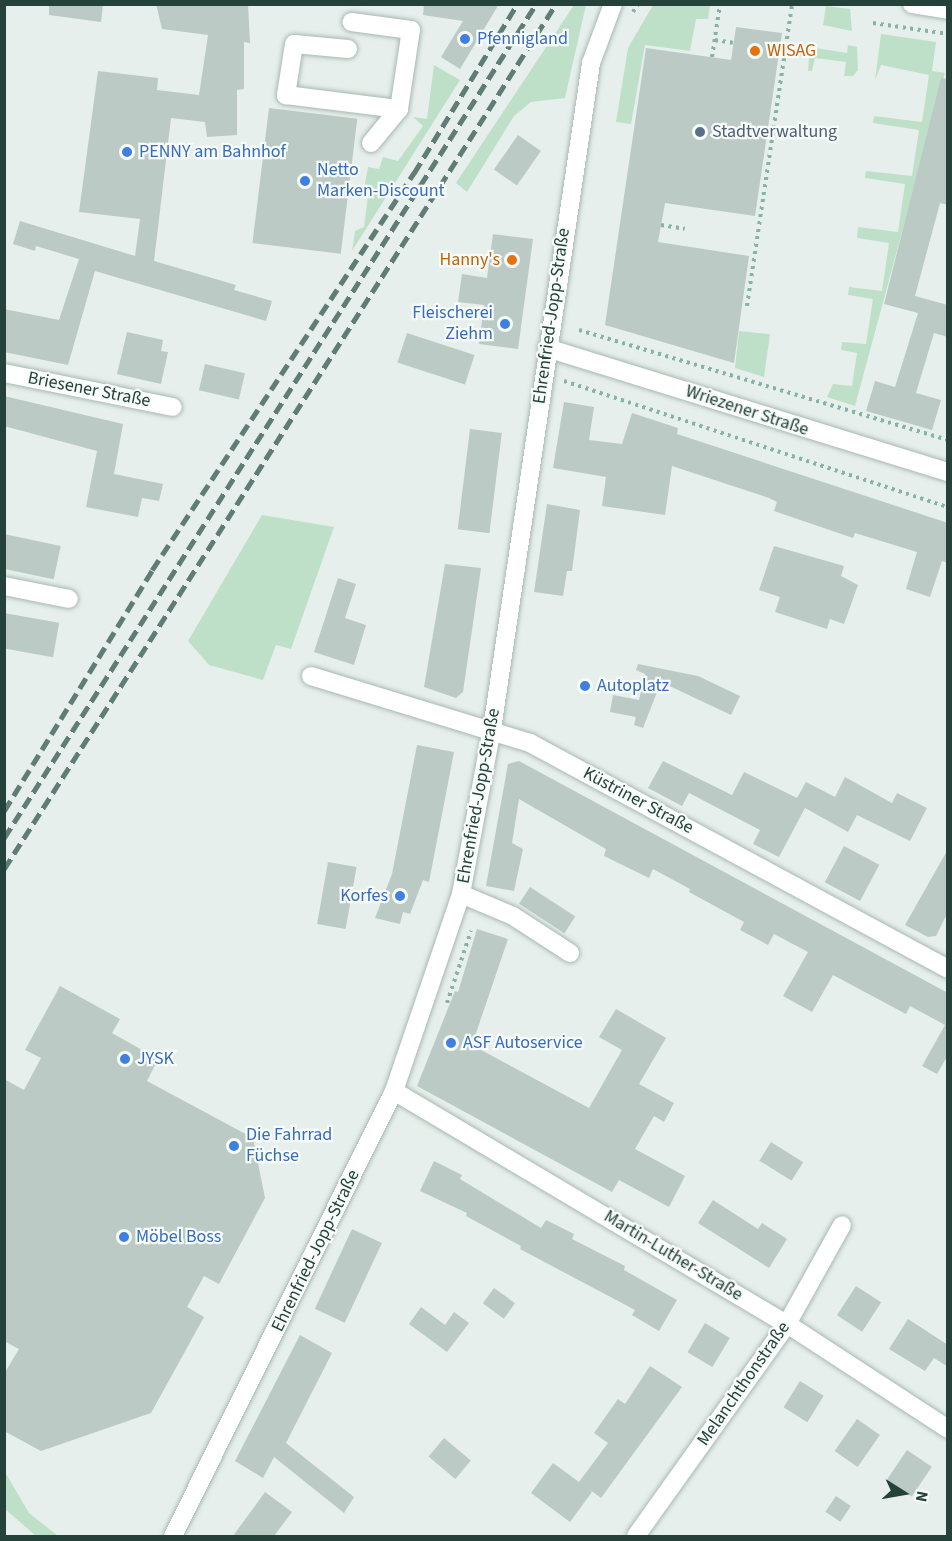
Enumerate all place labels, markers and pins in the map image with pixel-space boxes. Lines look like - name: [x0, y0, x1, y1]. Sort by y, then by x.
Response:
- place label: Pfennigland: [477, 28, 568, 50]
- marker: Pfennigland: [458, 32, 472, 46]
- place label: WISAG: [767, 40, 816, 62]
- marker: WISAG: [748, 44, 762, 58]
- place label: Stadtverwaltung: [712, 121, 837, 143]
- marker: Stadtverwaltung: [693, 125, 707, 139]
- place label: PENNY am Bahnhof: [139, 141, 286, 163]
- marker: PENNY am Bahnhof: [120, 145, 134, 159]
- place label: Netto Marken-Discount: [317, 160, 445, 202]
- marker: Netto Marken-Discount: [298, 174, 312, 188]
- place label: Hanny's: [439, 249, 500, 271]
- marker: Hanny's: [505, 253, 519, 267]
- place label: Fleischerei Ziehm: [412, 303, 493, 346]
- marker: Fleischerei Ziehm: [498, 317, 512, 331]
- place label: Autoplatz: [597, 675, 669, 697]
- marker: Autoplatz: [578, 679, 592, 693]
- place label: Korfes: [340, 885, 388, 907]
- marker: Korfes: [393, 889, 407, 903]
- place label: ASF Autoservice: [463, 1032, 583, 1054]
- marker: ASF Autoservice: [444, 1036, 458, 1050]
- place label: JYSK: [137, 1048, 174, 1070]
- marker: JYSK: [118, 1052, 132, 1066]
- place label: Die Fahrrad Füchse: [246, 1125, 332, 1168]
- marker: Die Fahrrad Füchse: [227, 1139, 241, 1153]
- place label: Möbel Boss: [136, 1226, 221, 1248]
- marker: Möbel Boss: [117, 1230, 131, 1244]

